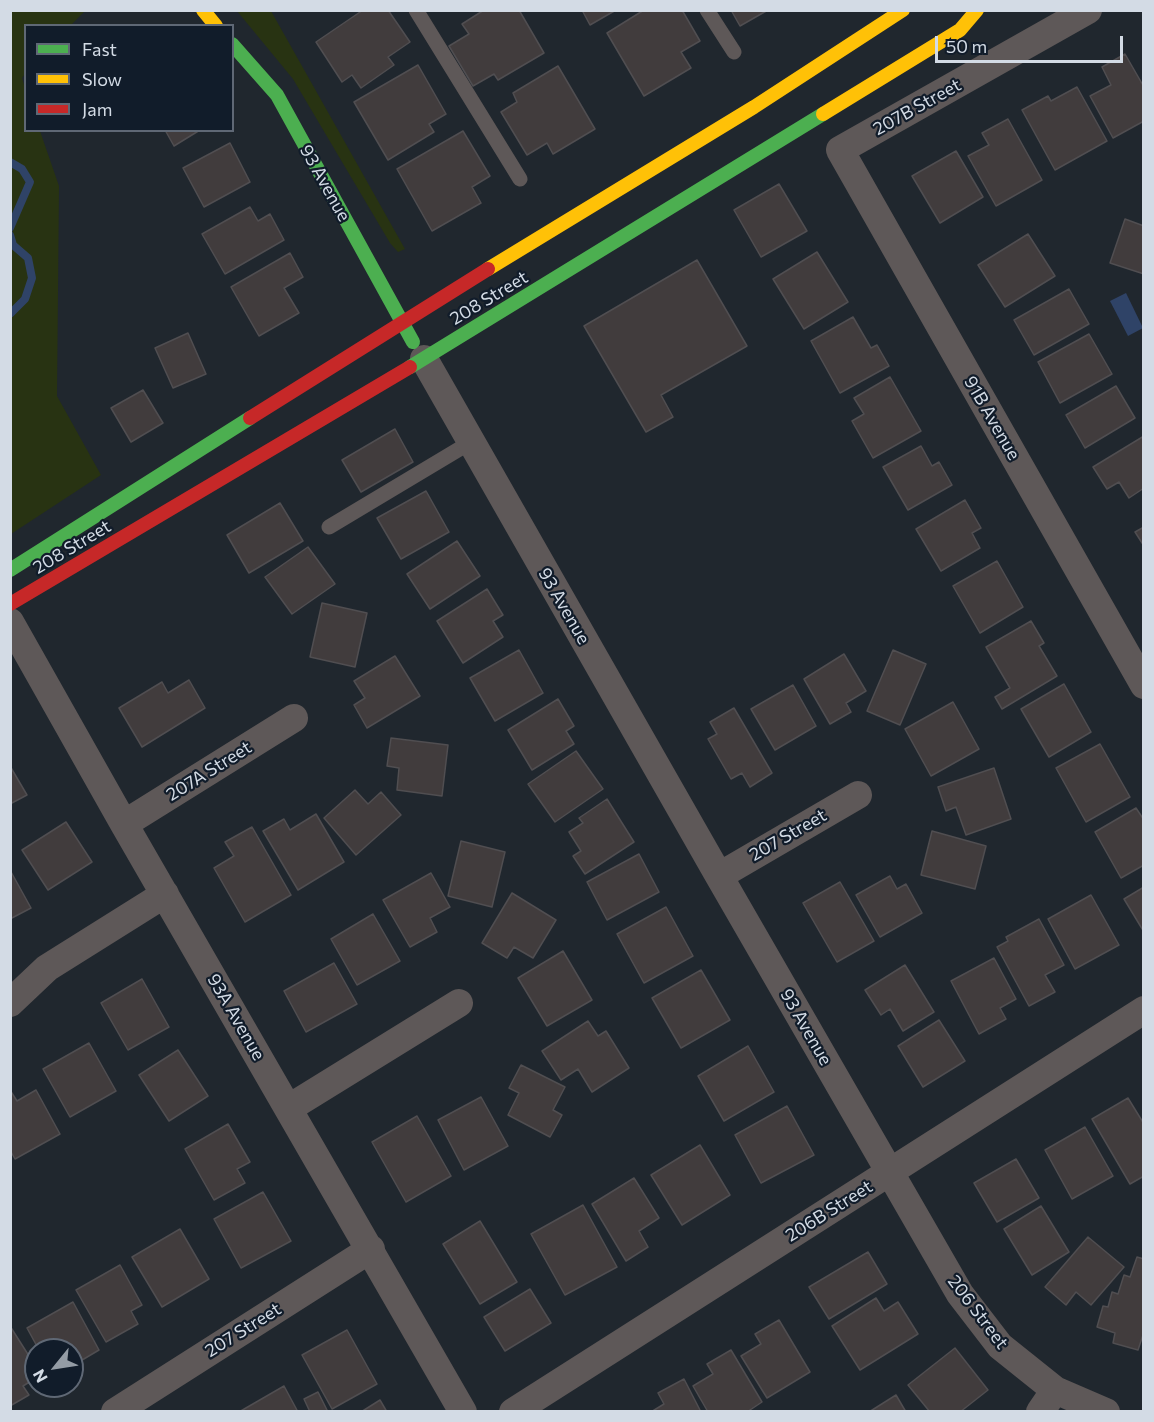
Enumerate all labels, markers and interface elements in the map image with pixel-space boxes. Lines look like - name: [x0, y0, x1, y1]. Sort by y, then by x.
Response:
- legend: [24, 24, 234, 132]
- scale bar: [938, 24, 1126, 62]
- text: 50 m: [946, 35, 987, 57]
- text: Fast: [82, 38, 117, 60]
- text: Slow: [82, 68, 122, 90]
- street label: 207B Street: [869, 74, 965, 140]
- text: Jam: [82, 98, 112, 120]
- street label: 93 Avenue: [295, 141, 355, 225]
- street label: 208 Street: [446, 266, 532, 330]
- street label: 91B Avenue: [959, 372, 1025, 464]
- street label: 208 Street: [29, 515, 115, 579]
- street label: 93 Avenue: [533, 564, 595, 648]
- street label: 207A Street: [162, 736, 256, 806]
- street label: 207 Street: [746, 804, 830, 866]
- street label: 93A Avenue: [202, 970, 270, 1064]
- street label: 93 Avenue: [775, 985, 837, 1069]
- street label: 206B Street: [781, 1176, 877, 1246]
- street label: 206 Street: [943, 1271, 1013, 1353]
- street label: 207 Street: [201, 1298, 285, 1362]
- north arrow: [24, 1338, 84, 1398]
- text: N: [28, 1366, 51, 1386]

